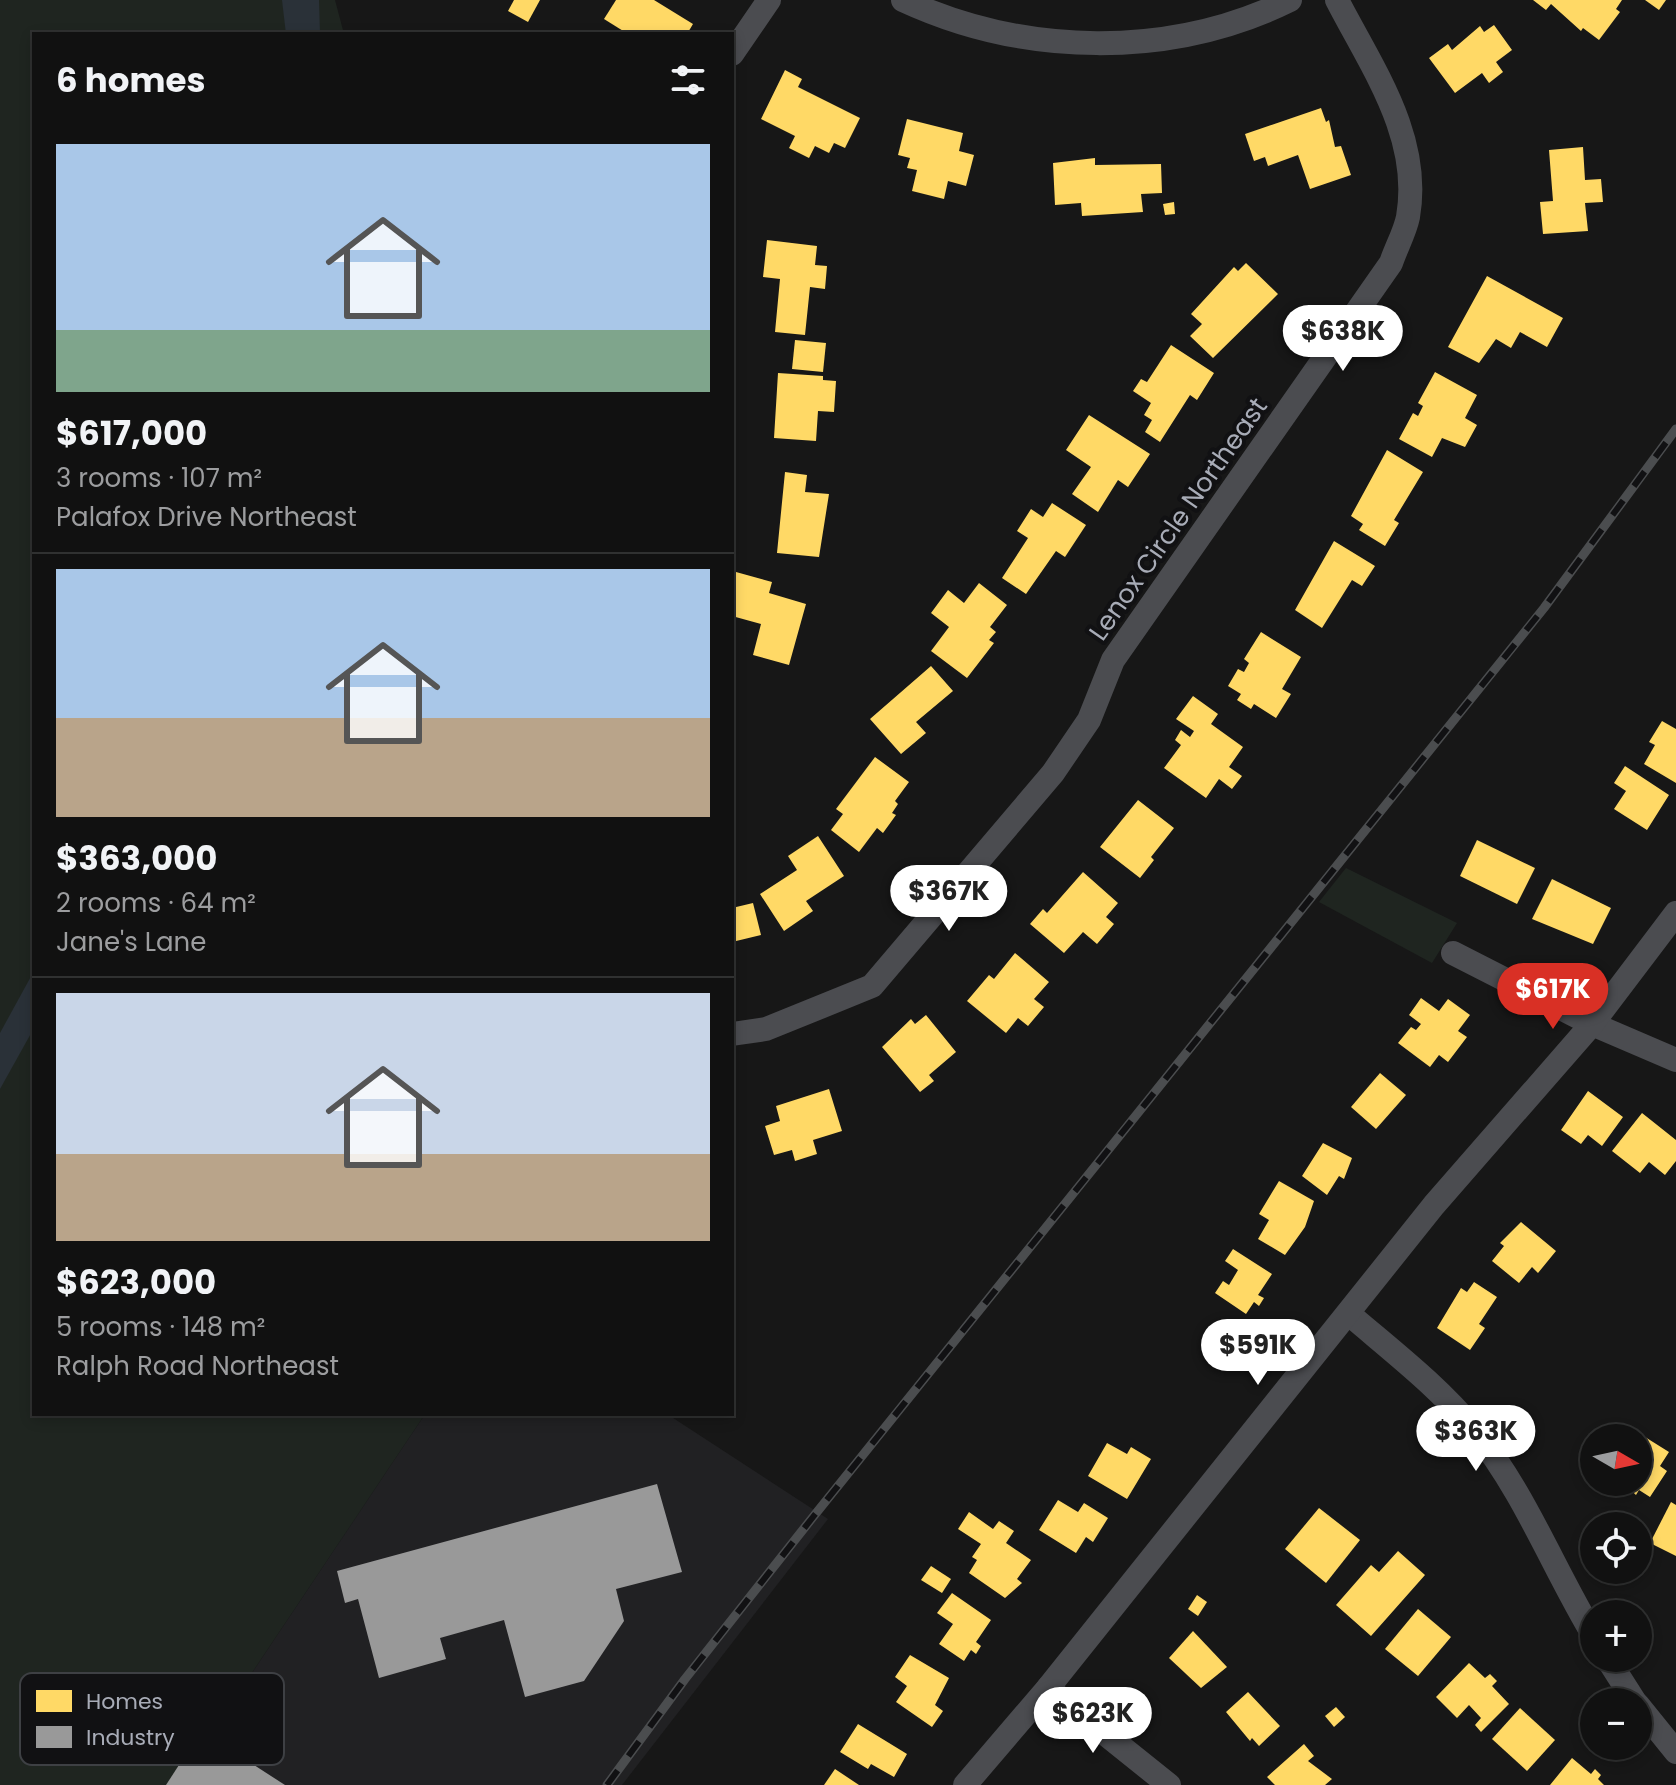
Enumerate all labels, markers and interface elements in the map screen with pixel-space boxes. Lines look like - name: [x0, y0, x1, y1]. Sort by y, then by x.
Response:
- text: 6 homes: [56, 56, 205, 104]
- icon: filters: [666, 58, 710, 102]
- icon: home: [311, 196, 455, 340]
- pin: $638K: [1287, 305, 1399, 373]
- text: $638K: [1301, 313, 1385, 349]
- street label: Lenox Circle Northeast: [1080, 390, 1276, 648]
- text: $617,000: [56, 409, 207, 457]
- text: 3 rooms · 107 m²: [56, 460, 262, 496]
- text: Palafox Drive Northeast: [56, 499, 357, 535]
- icon: home: [311, 621, 455, 765]
- text: $363,000: [56, 834, 217, 882]
- pin: $367K: [893, 865, 1005, 933]
- text: $367K: [908, 873, 990, 909]
- text: 2 rooms · 64 m²: [56, 885, 256, 921]
- text: Jane's Lane: [56, 924, 206, 960]
- pin: $617K: [1497, 963, 1609, 1031]
- text: $617K: [1515, 971, 1591, 1007]
- icon: home: [311, 1045, 455, 1189]
- text: $623,000: [56, 1258, 216, 1306]
- text: 5 rooms · 148 m²: [56, 1309, 265, 1345]
- pin: $591K: [1202, 1319, 1314, 1387]
- text: $591K: [1219, 1327, 1297, 1363]
- text: Ralph Road Northeast: [56, 1348, 339, 1384]
- pin: $363K: [1420, 1405, 1532, 1473]
- text: $363K: [1434, 1413, 1518, 1449]
- north arrow: [1580, 1424, 1652, 1496]
- map controls: [1580, 1424, 1652, 1760]
- button: locate: [1580, 1512, 1652, 1584]
- button: +: [1580, 1600, 1652, 1672]
- legend: [20, 1673, 284, 1765]
- text: Homes: [86, 1686, 163, 1717]
- pin: $623K: [1037, 1687, 1149, 1755]
- button: −: [1580, 1688, 1652, 1760]
- text: $623K: [1052, 1695, 1134, 1731]
- text: Industry: [86, 1722, 175, 1753]

